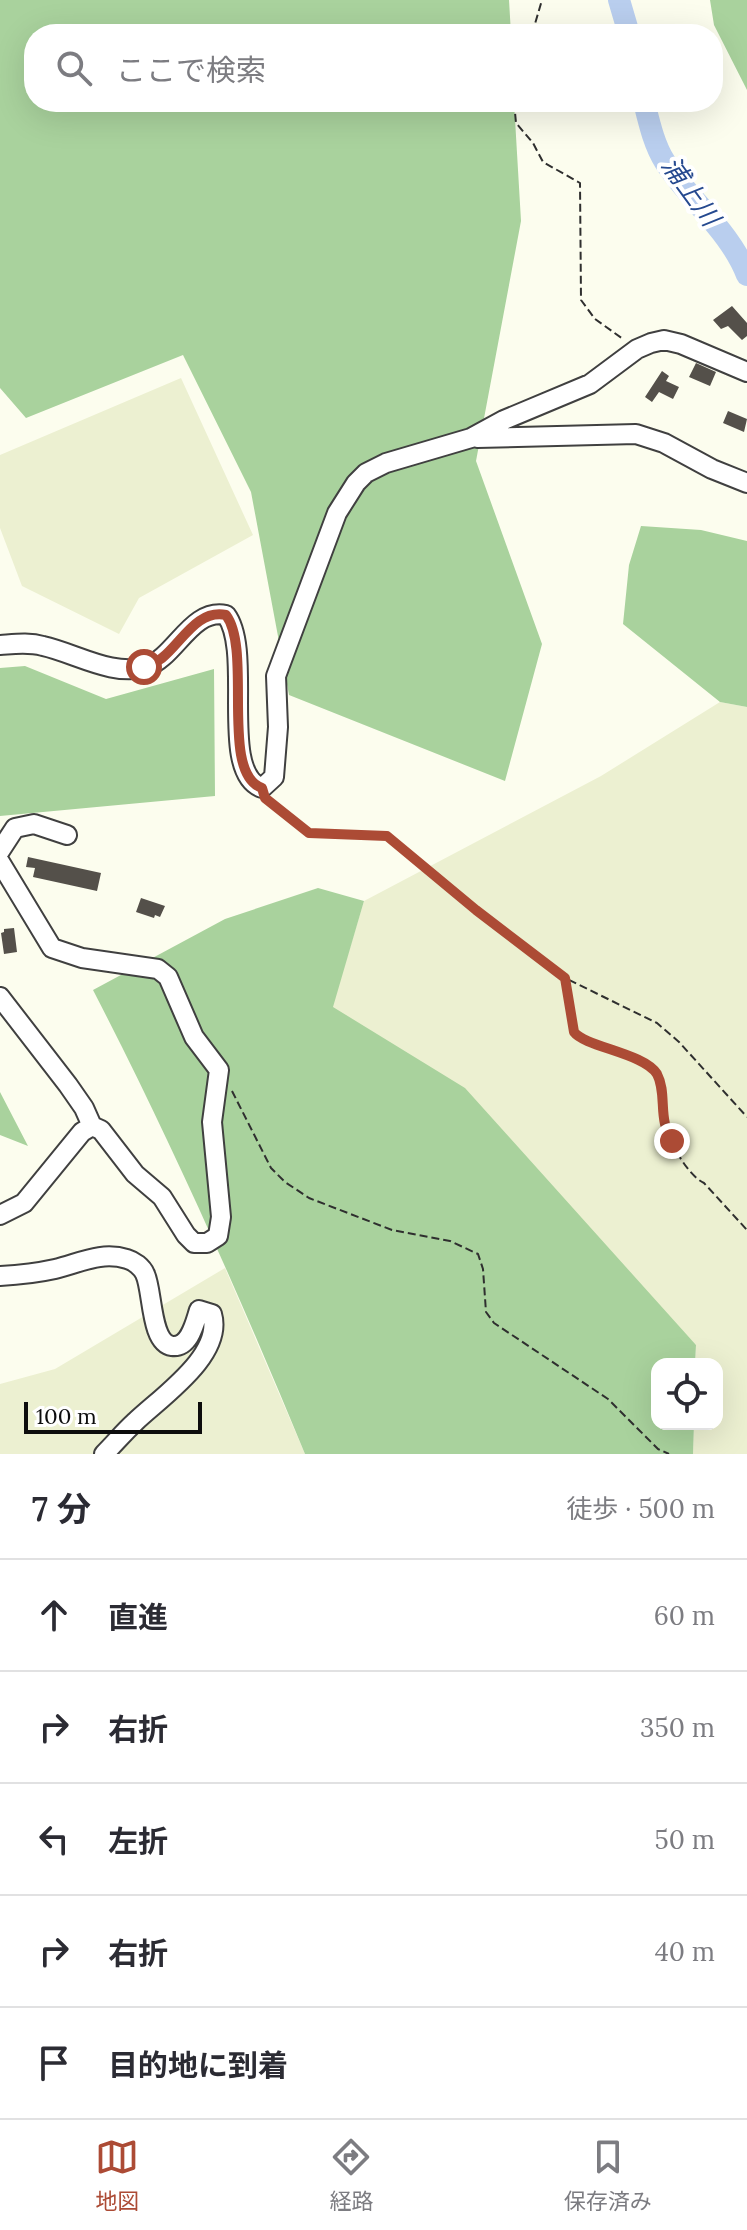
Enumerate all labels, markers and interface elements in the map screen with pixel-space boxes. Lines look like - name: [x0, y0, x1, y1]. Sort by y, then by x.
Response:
- search box: [24, 24, 723, 112]
- icon: search: [52, 46, 96, 90]
- text: ここで検索: [116, 51, 266, 89]
- water label: 浦上川: [655, 150, 729, 235]
- route start: [126, 649, 162, 685]
- route end: [654, 1123, 690, 1159]
- map controls: [651, 1358, 723, 1430]
- button: locate: [651, 1358, 723, 1430]
- scale bar: [24, 1398, 202, 1434]
- text: 100 m: [36, 1402, 97, 1430]
- text: 7 分: [32, 1487, 91, 1530]
- text: 徒歩 · 500 m: [566, 1492, 715, 1525]
- icon: ahead: [32, 1593, 76, 1637]
- text: 直進: [108, 1598, 168, 1636]
- text: 60 m: [654, 1599, 715, 1632]
- icon: right: [32, 1705, 76, 1749]
- text: 右折: [108, 1710, 168, 1748]
- text: 350 m: [640, 1711, 715, 1744]
- icon: left: [32, 1817, 76, 1861]
- text: 左折: [108, 1822, 168, 1860]
- text: 50 m: [655, 1823, 715, 1856]
- icon: right: [32, 1929, 76, 1973]
- text: 右折: [108, 1934, 168, 1972]
- text: 40 m: [655, 1935, 715, 1968]
- icon: arrive: [32, 2041, 76, 2085]
- text: 目的地に到着: [108, 2046, 288, 2084]
- tab: 地図: [95, 2135, 139, 2215]
- tab: 経路: [329, 2135, 374, 2215]
- tab: 保存済み: [564, 2135, 652, 2215]

